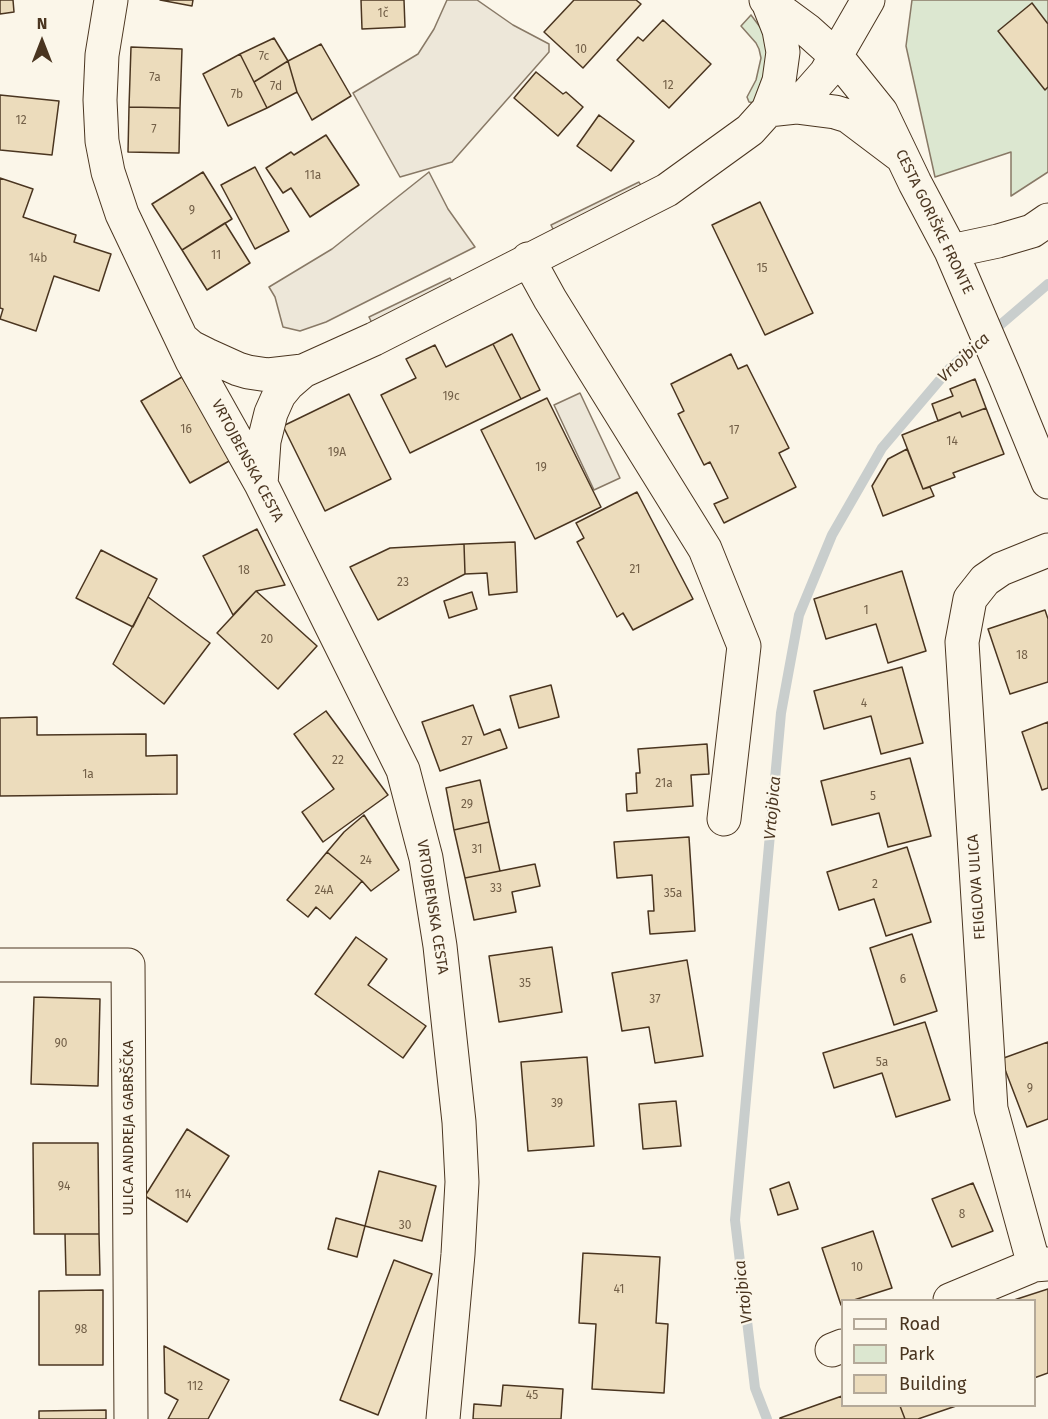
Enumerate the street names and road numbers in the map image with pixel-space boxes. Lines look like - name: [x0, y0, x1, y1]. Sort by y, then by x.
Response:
- street label: CESTA GORIŠKE FRONTE: [891, 147, 977, 297]
- street label: VRTOJBENSKA CESTA: [207, 397, 287, 525]
- street label: FEIGLOVA ULICA: [964, 834, 990, 940]
- street label: VRTOJBENSKA CESTA: [412, 839, 452, 975]
- street label: ULICA ANDREJA GABRŠČKA: [120, 1040, 138, 1216]

